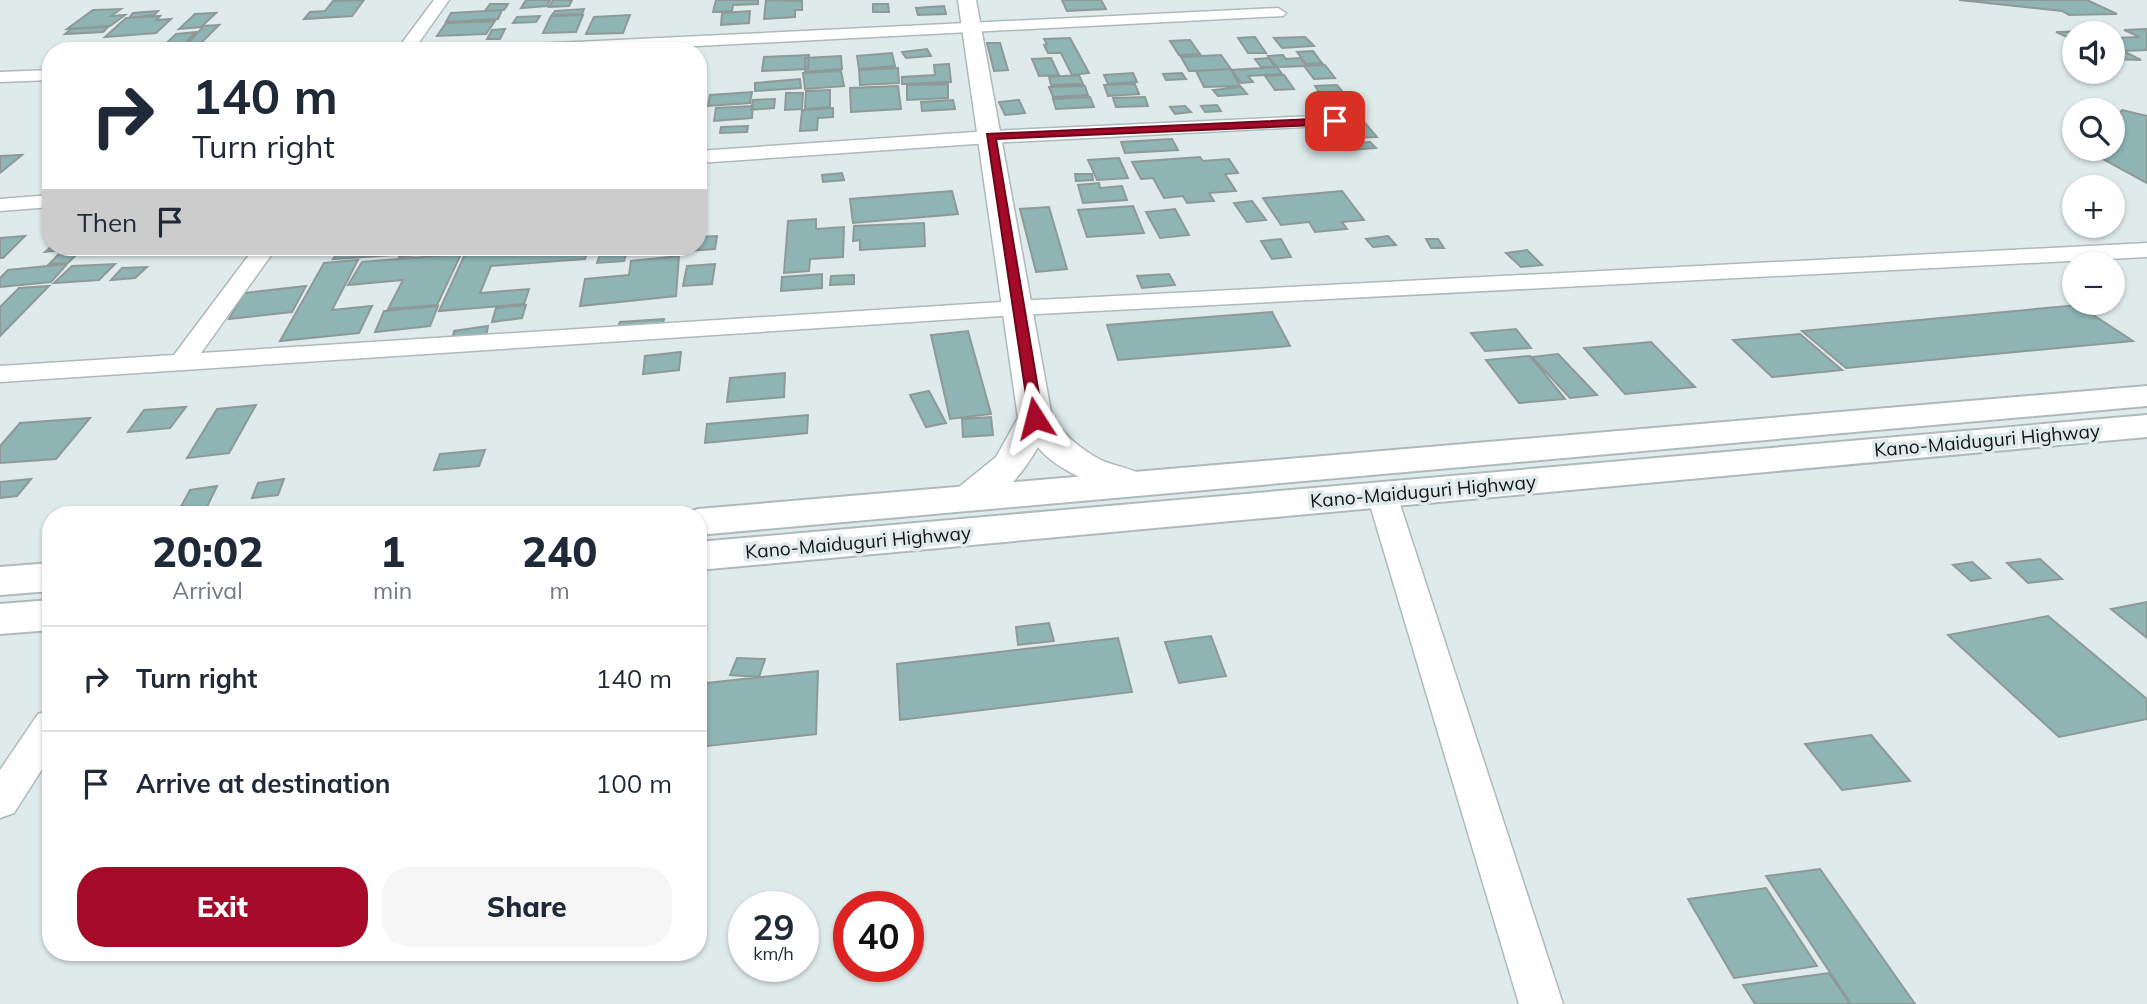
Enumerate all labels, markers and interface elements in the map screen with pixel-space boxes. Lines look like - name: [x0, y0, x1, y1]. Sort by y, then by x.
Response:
- map controls: [2062, 21, 2125, 315]
- button: sound: [2062, 21, 2125, 84]
- text: 140 m: [192, 65, 338, 126]
- icon: right: [77, 70, 168, 161]
- pin: [1305, 91, 1365, 151]
- button: search: [2062, 98, 2125, 161]
- icon: arrive: [1316, 102, 1354, 140]
- text: Turn right: [192, 126, 335, 166]
- button: +: [2062, 175, 2125, 238]
- icon: arrive: [151, 203, 189, 241]
- text: Then: [77, 206, 137, 239]
- button: −: [2062, 252, 2125, 315]
- position arrow: [998, 381, 1072, 455]
- street label: Kano-Maiduguri Highway: [1873, 418, 2101, 462]
- street label: Kano-Maiduguri Highway: [1309, 469, 1537, 513]
- street label: Kano-Maiduguri Highway: [744, 520, 972, 564]
- text: 20:02: [152, 525, 263, 578]
- text: 1: [380, 525, 405, 578]
- text: 240: [522, 525, 597, 578]
- text: Arrival: [172, 576, 243, 605]
- text: min: [373, 576, 412, 605]
- text: m: [549, 576, 570, 605]
- icon: right: [77, 660, 115, 698]
- text: Turn right: [136, 662, 257, 695]
- text: 140 m: [596, 662, 672, 695]
- icon: arrive: [77, 765, 115, 803]
- text: Arrive at destination: [136, 767, 391, 800]
- text: 100 m: [596, 767, 672, 800]
- button: Exit: [77, 867, 368, 947]
- button: Share: [382, 867, 672, 947]
- speed limit sign: 40: [833, 891, 924, 982]
- text: 29: [752, 905, 795, 949]
- text: km/h: [753, 942, 794, 965]

